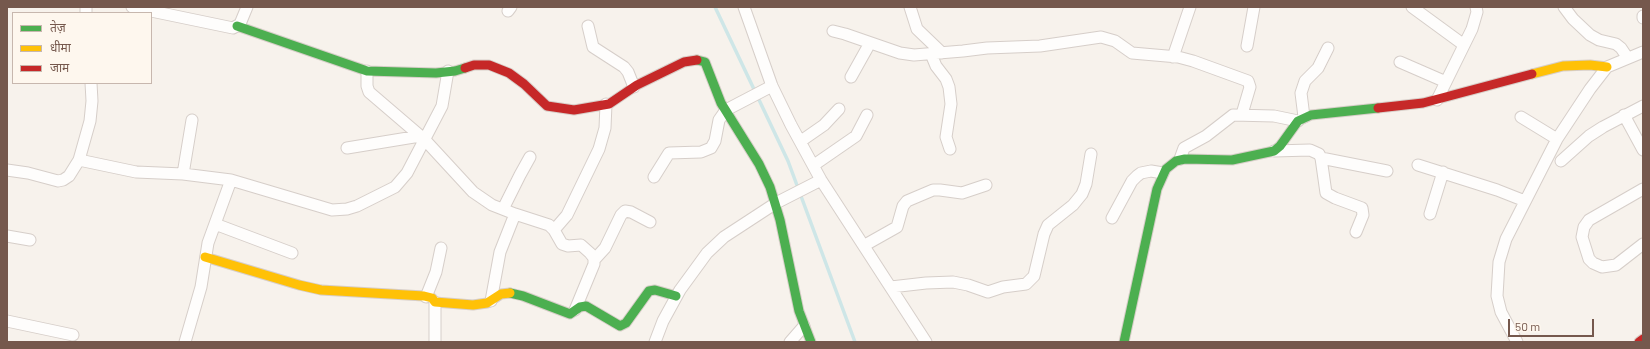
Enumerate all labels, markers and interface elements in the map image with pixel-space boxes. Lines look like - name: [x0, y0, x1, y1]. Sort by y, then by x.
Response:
- legend: [12, 12, 152, 84]
- text: तेज़: [50, 20, 66, 34]
- text: धीमा: [50, 40, 71, 54]
- text: जाम: [50, 60, 69, 74]
- scale bar: [1510, 311, 1596, 337]
- text: 50 m: [1515, 319, 1540, 333]

